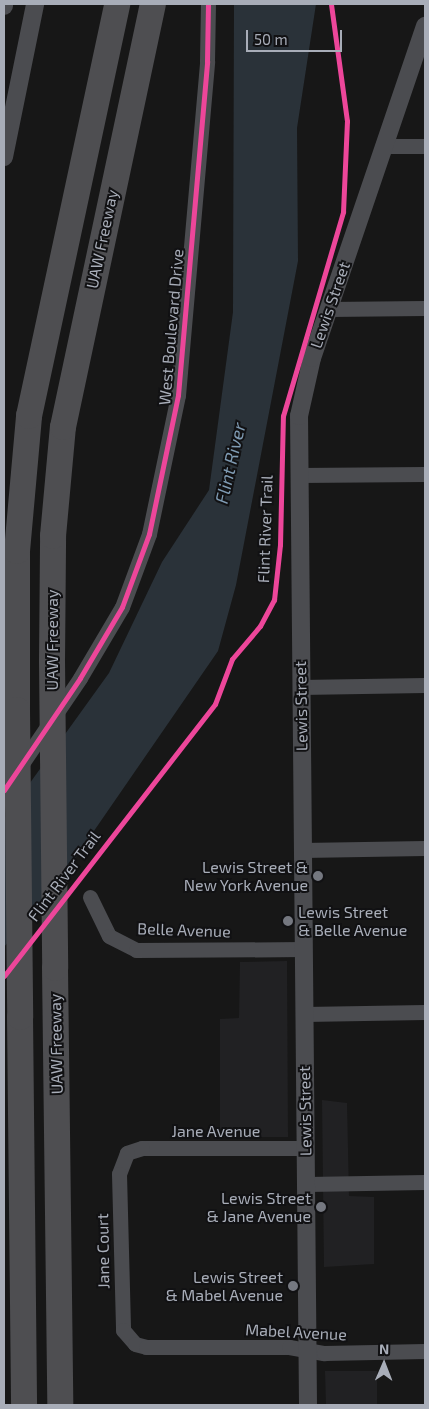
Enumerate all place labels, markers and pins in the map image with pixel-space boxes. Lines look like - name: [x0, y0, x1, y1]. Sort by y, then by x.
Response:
- place label: Lewis Street & New York Avenue: [182, 857, 308, 895]
- marker: Lewis Street & New York Avenue: [312, 870, 324, 882]
- place label: Lewis Street & Belle Avenue: [298, 902, 408, 940]
- marker: Lewis Street & Belle Avenue: [282, 915, 294, 927]
- place label: Lewis Street & Jane Avenue: [206, 1188, 311, 1226]
- marker: Lewis Street & Jane Avenue: [315, 1201, 327, 1213]
- place label: Lewis Street & Mabel Avenue: [165, 1267, 283, 1305]
- marker: Lewis Street & Mabel Avenue: [287, 1280, 299, 1292]

